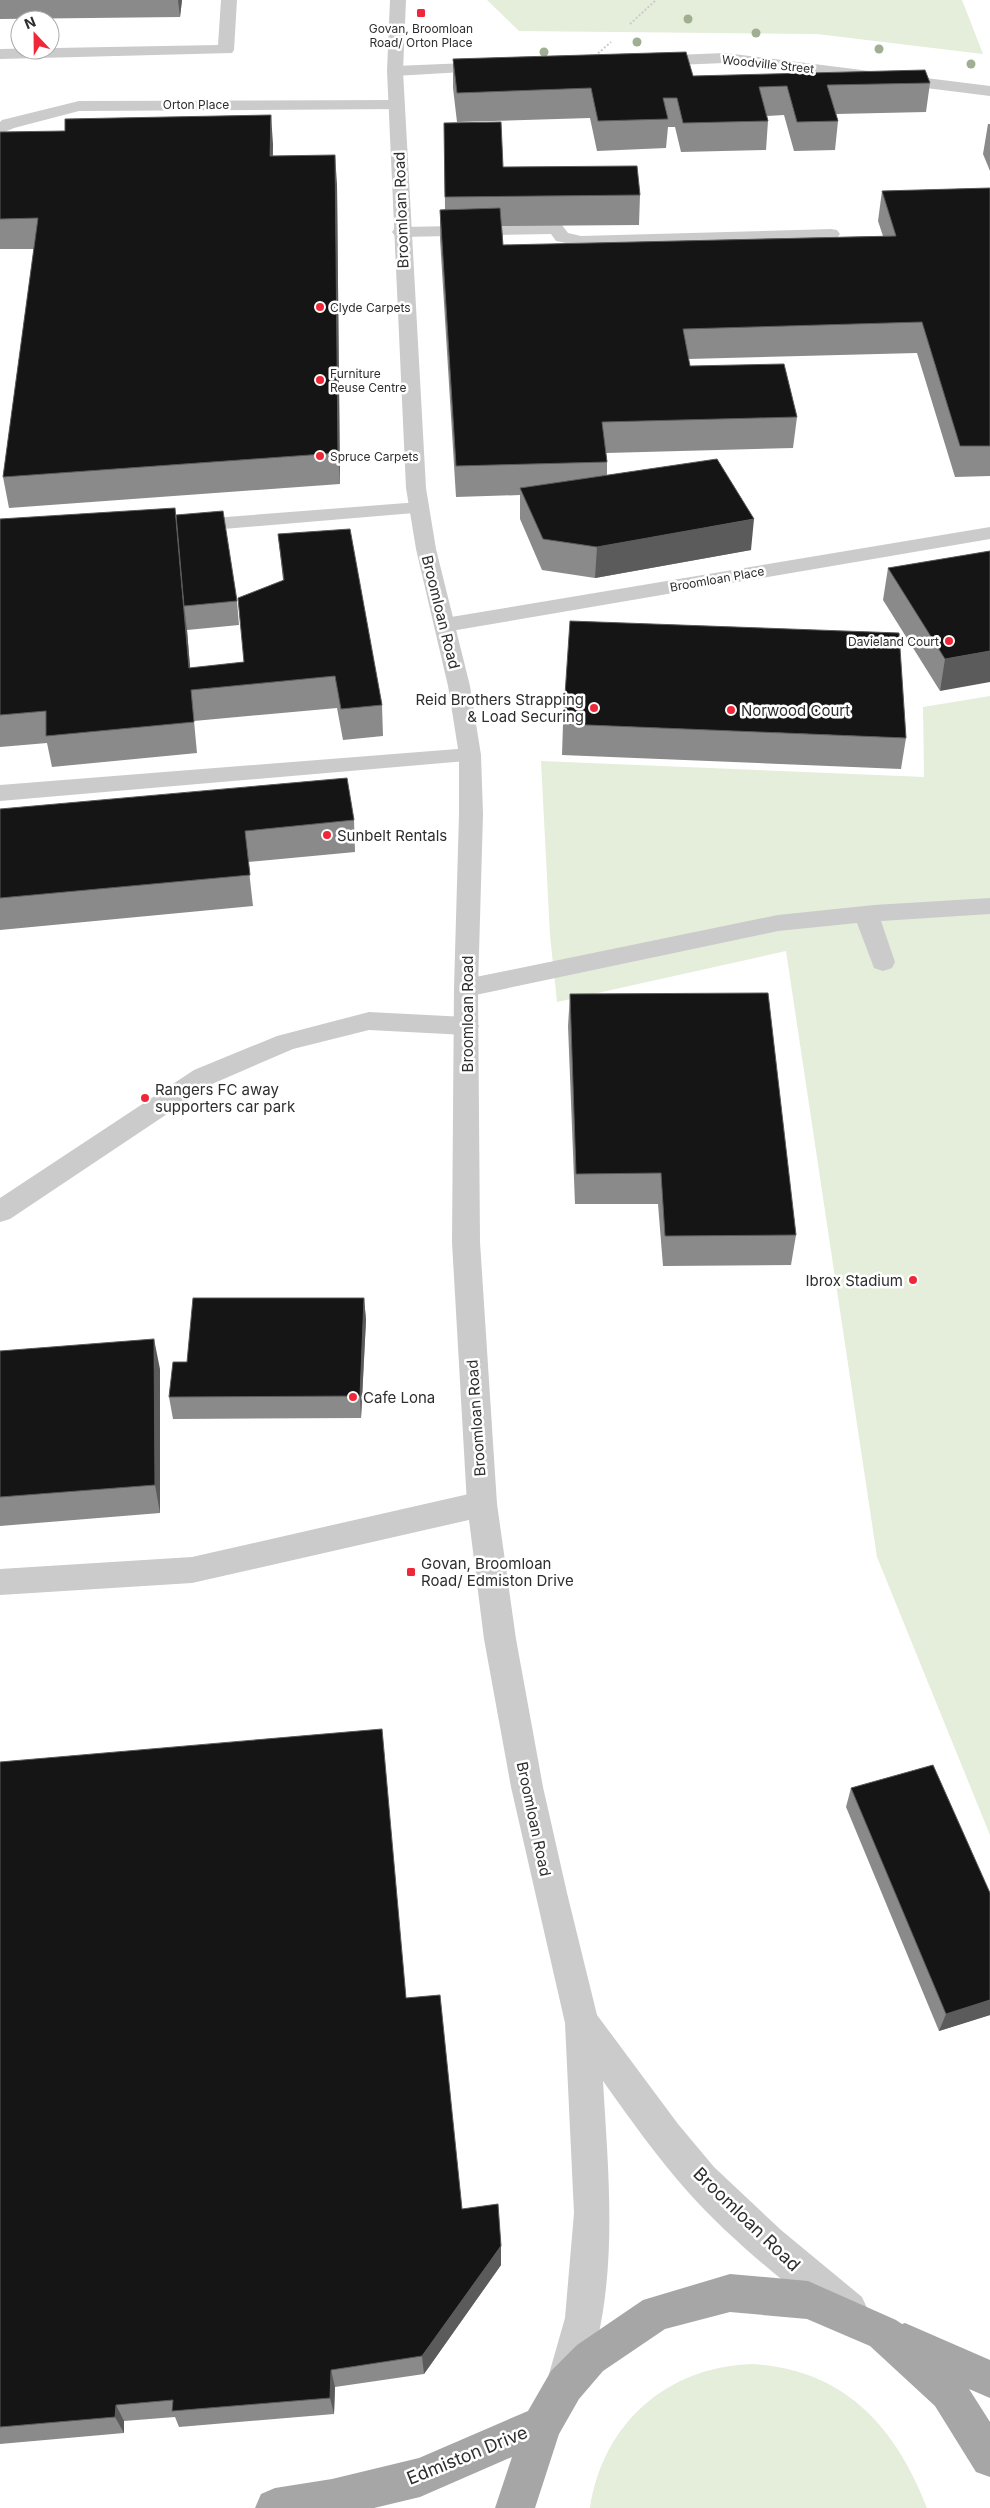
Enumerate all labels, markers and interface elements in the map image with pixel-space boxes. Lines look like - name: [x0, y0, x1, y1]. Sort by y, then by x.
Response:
- marker: Govan, Broomloan Road/ Orton Place: [415, 7, 427, 19]
- north arrow: [10, 10, 60, 60]
- text: N: [22, 13, 38, 32]
- place label: Govan, Broomloan Road/ Orton Place: [369, 21, 473, 50]
- street label: Woodville Street: [721, 52, 815, 76]
- street label: Orton Place: [163, 97, 229, 112]
- street label: Broomloan Road: [389, 151, 413, 269]
- place label: Clyde Carpets: [330, 300, 411, 315]
- marker: Clyde Carpets: [314, 301, 326, 313]
- place label: Furniture Reuse Centre: [330, 366, 406, 395]
- marker: Furniture Reuse Centre: [314, 374, 326, 386]
- place label: Spruce Carpets: [330, 449, 419, 464]
- marker: Spruce Carpets: [314, 450, 326, 462]
- street label: Broomloan Road: [418, 553, 464, 671]
- street label: Broomloan Place: [669, 563, 765, 595]
- place label: Davieland Court: [848, 634, 939, 649]
- marker: Davieland Court: [943, 635, 955, 647]
- place label: Reid Brothers Strapping & Load Securing: [416, 690, 584, 726]
- place label: Norwood Court: [741, 701, 850, 720]
- marker: Reid Brothers Strapping & Load Securing: [588, 702, 600, 714]
- marker: Norwood Court: [725, 704, 737, 716]
- place label: Sunbelt Rentals: [337, 826, 447, 845]
- marker: Sunbelt Rentals: [321, 829, 333, 841]
- street label: Broomloan Road: [458, 956, 477, 1072]
- place label: Rangers FC away supporters car park: [155, 1080, 296, 1116]
- marker: Rangers FC away supporters car park: [139, 1092, 151, 1104]
- place label: Ibrox Stadium: [805, 1271, 903, 1290]
- marker: Ibrox Stadium: [907, 1274, 919, 1286]
- street label: Broomloan Road: [462, 1359, 490, 1477]
- place label: Cafe Lona: [363, 1388, 435, 1407]
- marker: Cafe Lona: [347, 1391, 359, 1403]
- place label: Govan, Broomloan Road/ Edmiston Drive: [421, 1554, 574, 1590]
- marker: Govan, Broomloan Road/ Edmiston Drive: [405, 1566, 417, 1578]
- street label: Broomloan Road: [513, 1760, 555, 1878]
- street label: Broomloan Road: [689, 2163, 805, 2275]
- street label: Edmiston Drive: [404, 2421, 530, 2489]

